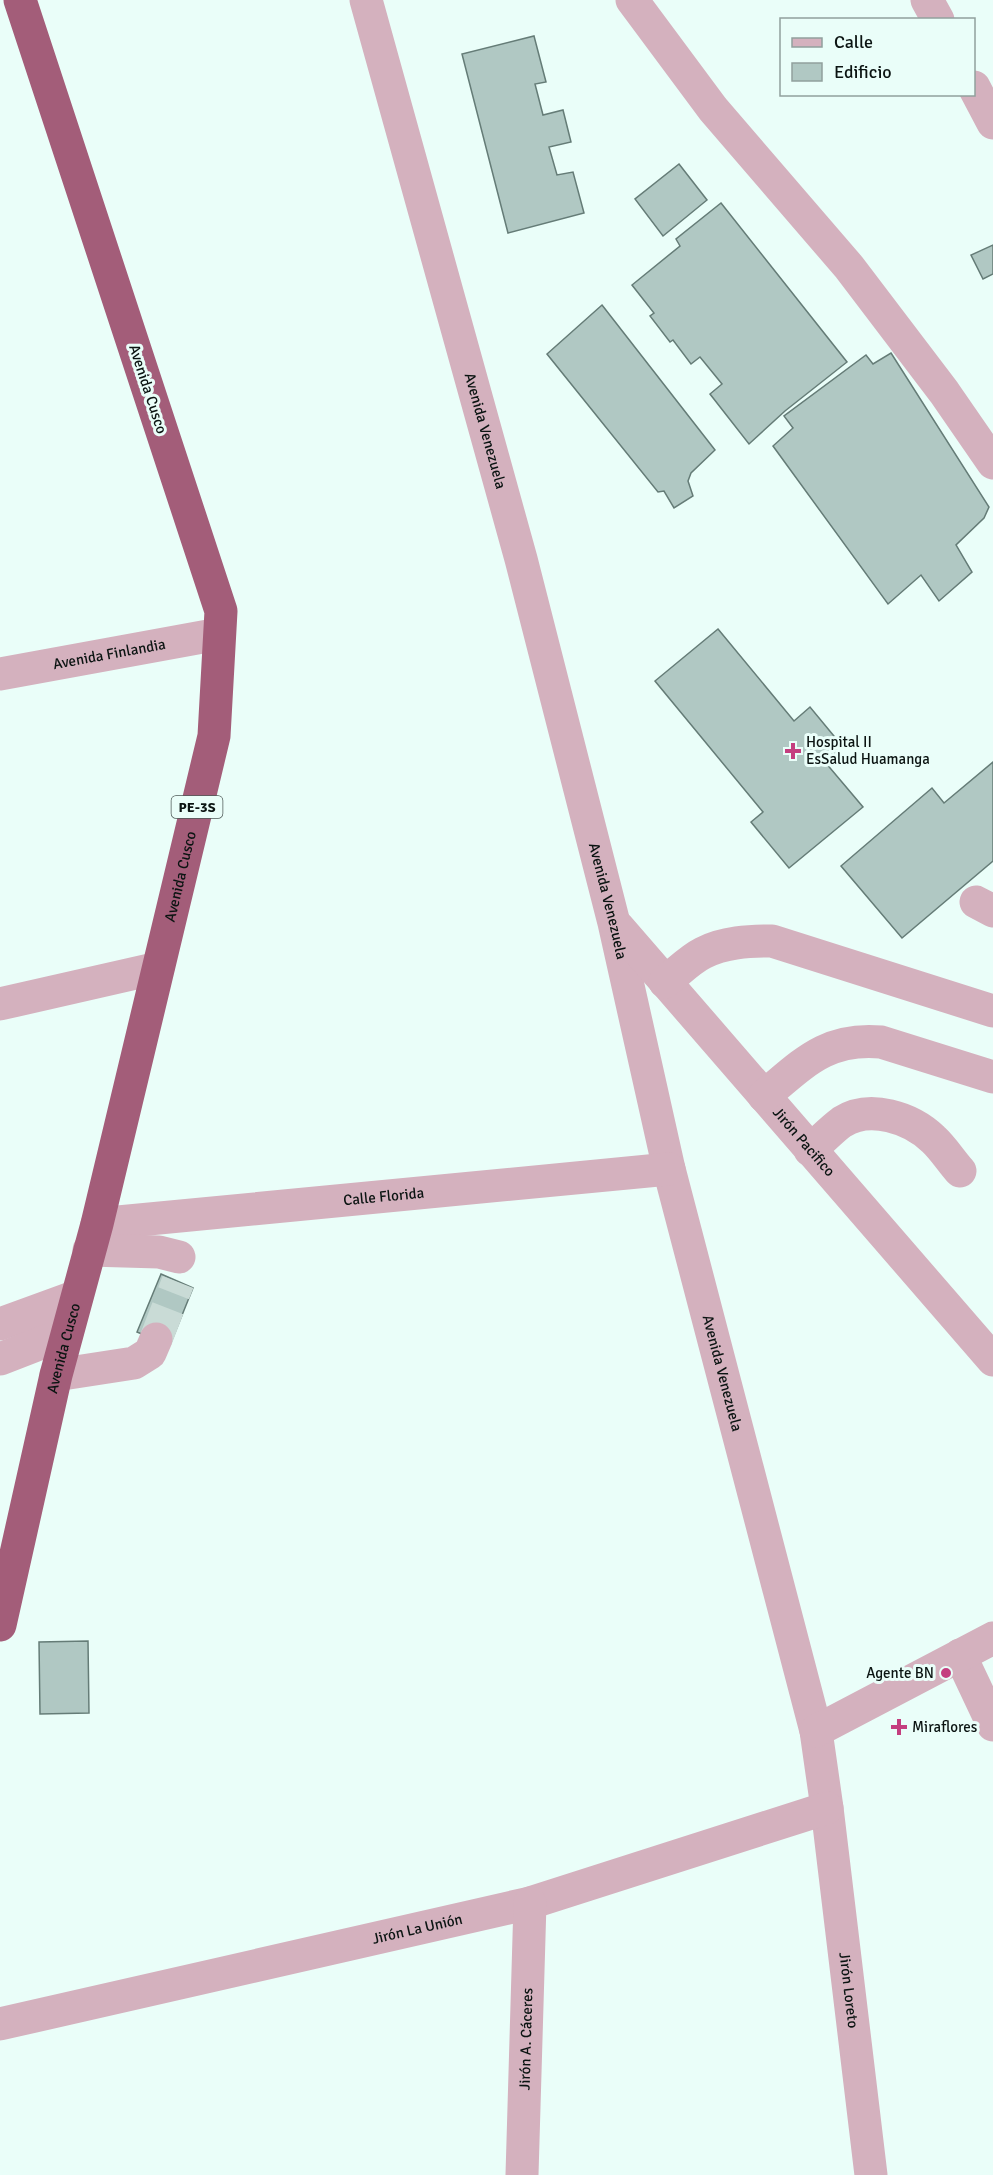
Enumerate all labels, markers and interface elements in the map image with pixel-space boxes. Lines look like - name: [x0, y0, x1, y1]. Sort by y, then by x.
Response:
- legend: [780, 18, 975, 96]
- text: Calle: [834, 31, 873, 53]
- text: Edificio: [834, 61, 892, 83]
- street label: Avenida Cusco: [125, 342, 171, 436]
- street label: Avenida Venezuela: [461, 371, 510, 491]
- street label: Avenida Finlandia: [51, 635, 167, 673]
- place label: Hospital II EsSalud Huamanga: [806, 733, 930, 768]
- marker: Hospital II EsSalud Huamanga: [784, 742, 802, 760]
- road number: PE-3S: [172, 796, 222, 818]
- street label: Avenida Cusco: [161, 829, 200, 924]
- street label: Avenida Venezuela: [585, 841, 631, 961]
- street label: Jirón Pacifico: [769, 1103, 839, 1180]
- street label: Calle Florida: [342, 1184, 425, 1209]
- street label: Avenida Cusco: [43, 1301, 84, 1395]
- street label: Avenida Venezuela: [699, 1313, 746, 1433]
- place label: Agente BN: [866, 1664, 934, 1682]
- marker: Agente BN: [939, 1666, 953, 1680]
- marker: Miraflores: [890, 1718, 908, 1736]
- place label: Miraflores: [912, 1718, 978, 1736]
- street label: Jirón La Unión: [370, 1910, 464, 1948]
- street label: Jirón Loreto: [835, 1951, 862, 2029]
- street label: Jirón A. Cáceres: [515, 1987, 537, 2091]

